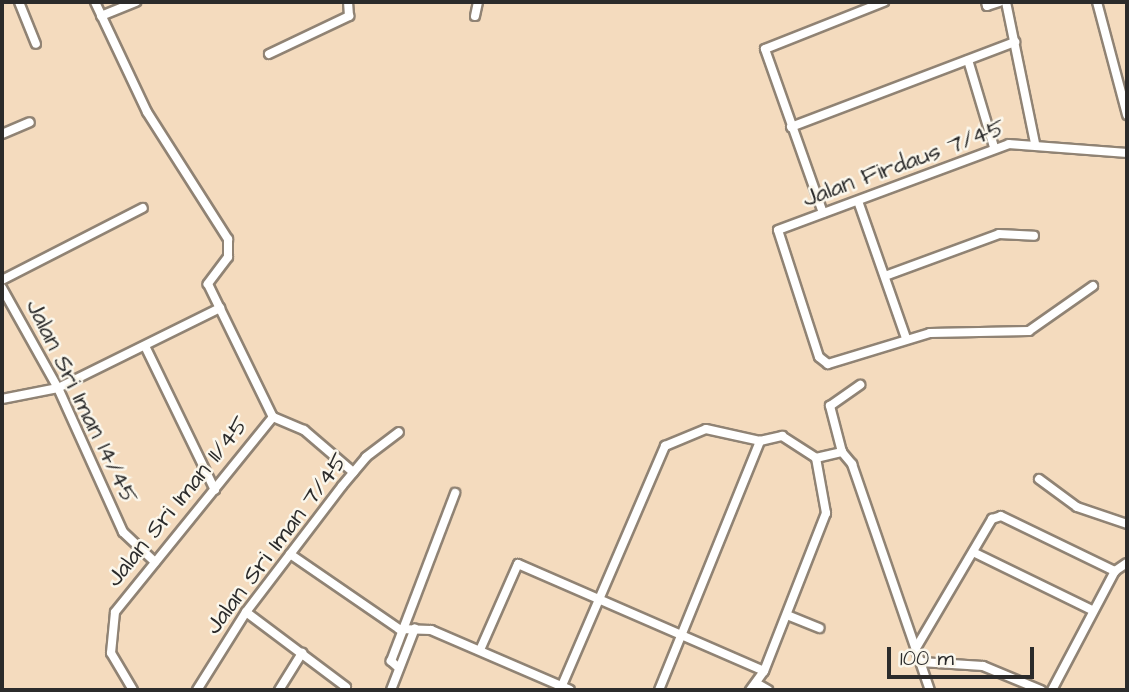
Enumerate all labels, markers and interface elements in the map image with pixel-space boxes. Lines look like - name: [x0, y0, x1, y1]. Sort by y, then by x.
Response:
- street label: Jalan Firdaus 7/45: [799, 114, 1009, 214]
- street label: Jalan Sri Iman 14/45: [19, 295, 143, 509]
- street label: Jalan Sri Iman 11/45: [100, 411, 256, 593]
- street label: Jalan Sri Iman 7/45: [199, 448, 355, 640]
- scale bar: [891, 632, 1038, 676]
- text: 100 m: [900, 644, 954, 673]

